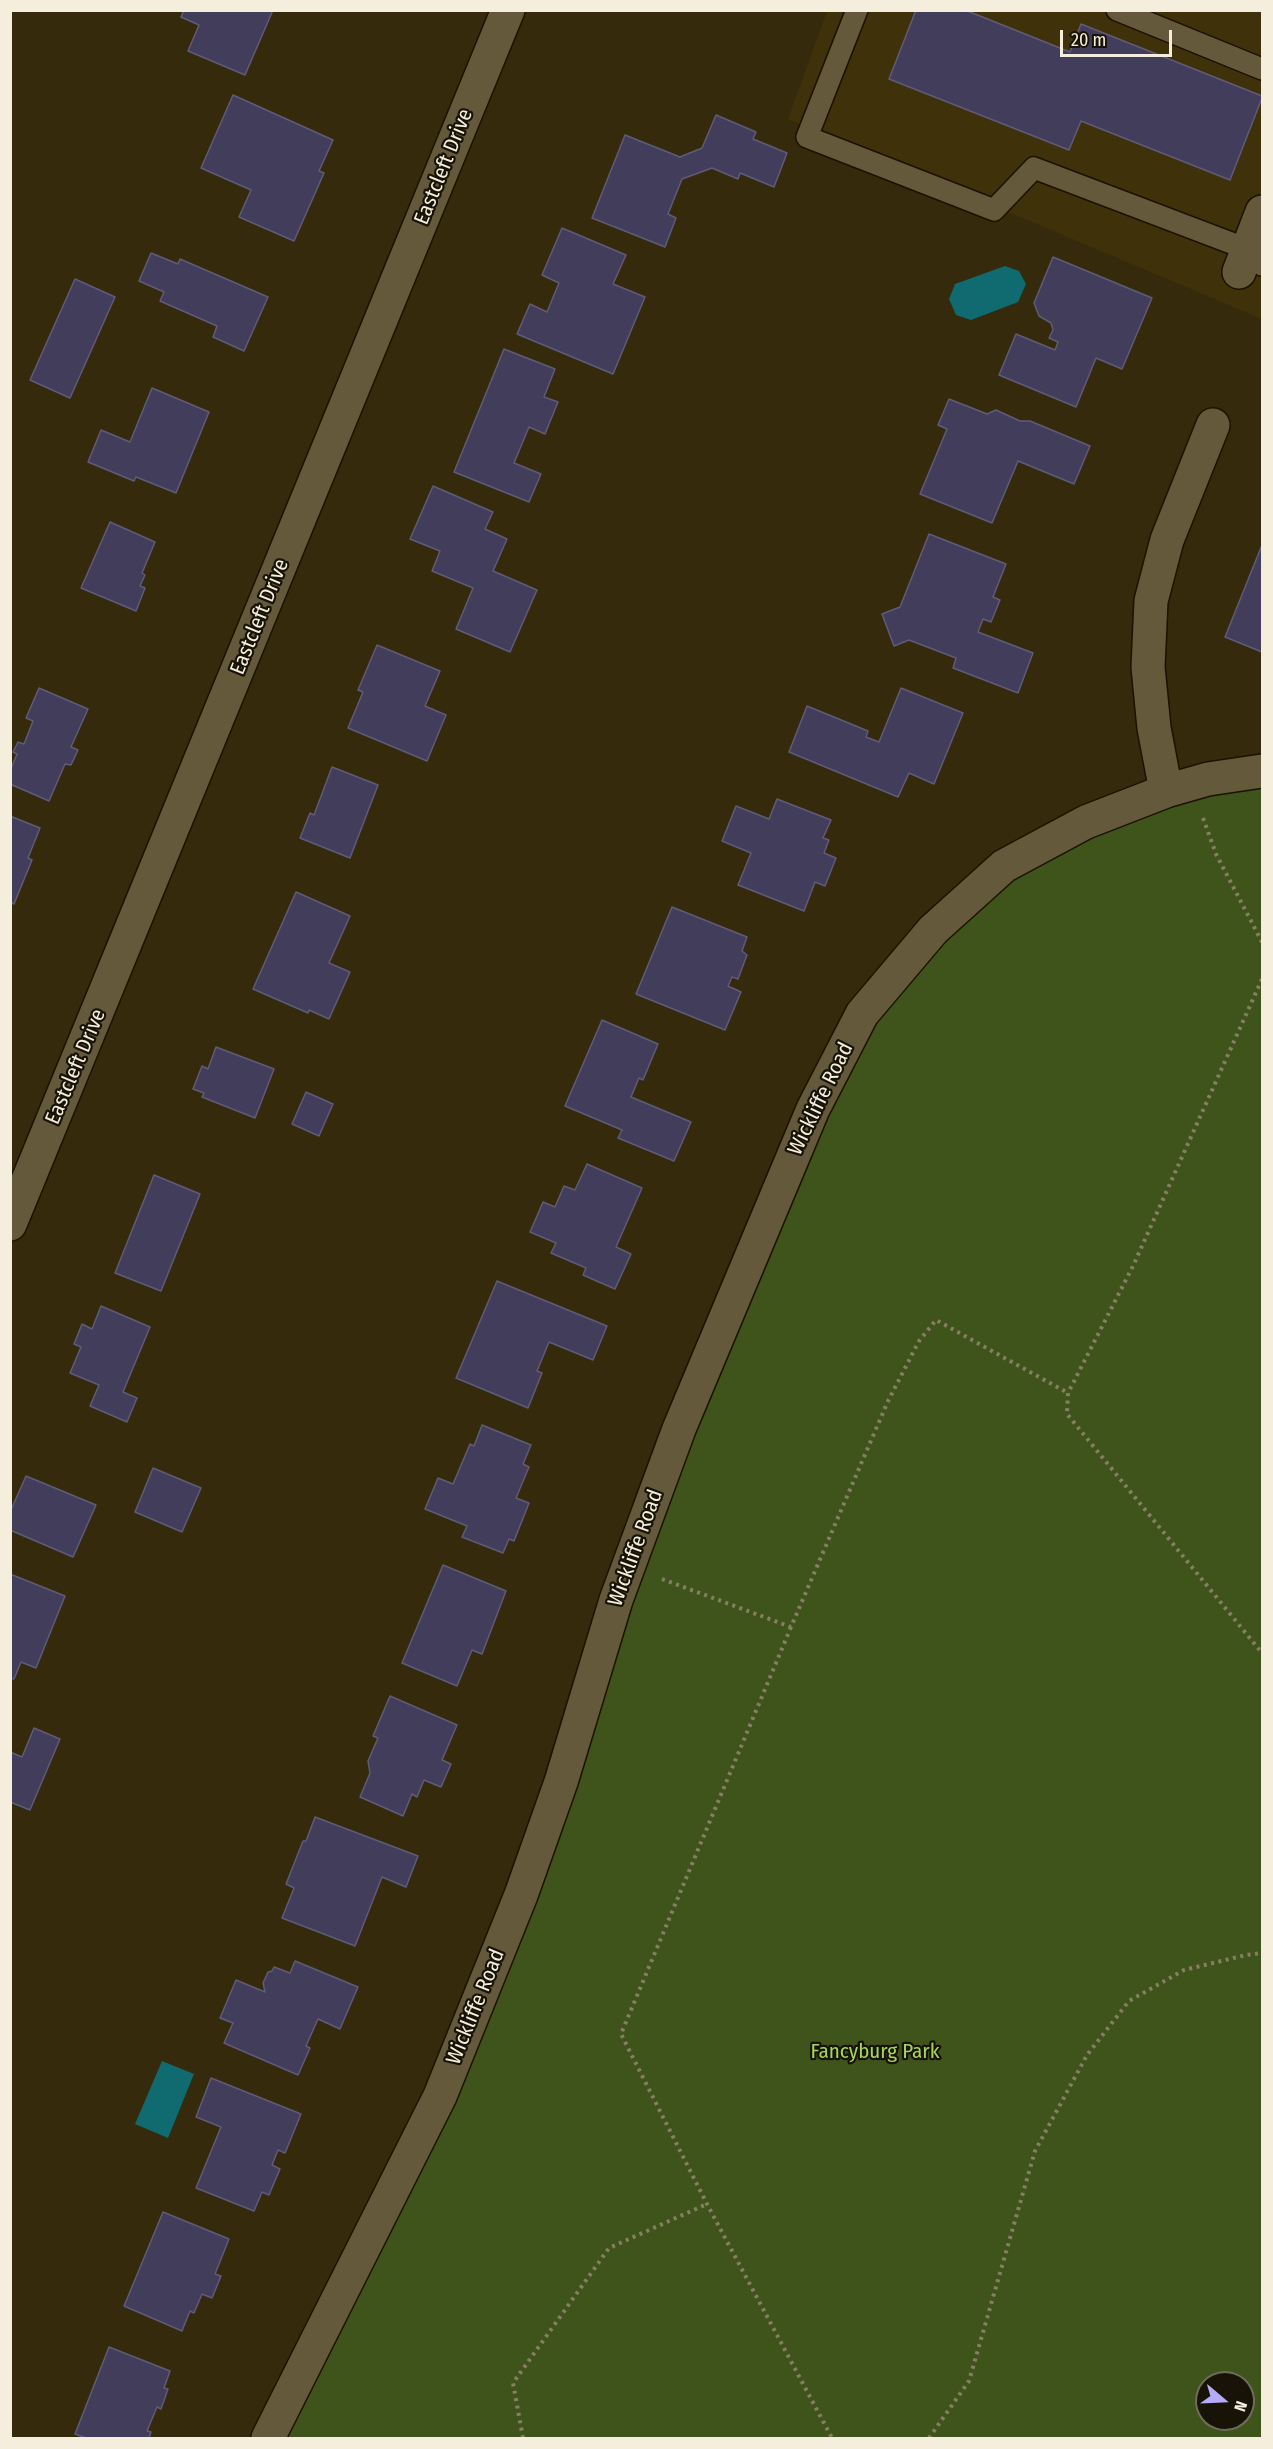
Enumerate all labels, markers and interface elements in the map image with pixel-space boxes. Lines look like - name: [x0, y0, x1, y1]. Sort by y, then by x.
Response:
- scale bar: [1063, 18, 1176, 56]
- text: 20 m: [1071, 29, 1106, 51]
- street label: Eastcleft Drive: [409, 105, 479, 229]
- street label: Eastcleft Drive: [225, 555, 295, 679]
- street label: Eastcleft Drive: [40, 1006, 112, 1128]
- street label: Wickliffe Road: [783, 1039, 859, 1159]
- street label: Wickliffe Road: [603, 1486, 669, 1610]
- street label: Wickliffe Road: [441, 1946, 511, 2068]
- park label: Fancyburg Park: [811, 2039, 939, 2065]
- north arrow: [1195, 2371, 1255, 2431]
- text: N: [1230, 2399, 1251, 2414]

